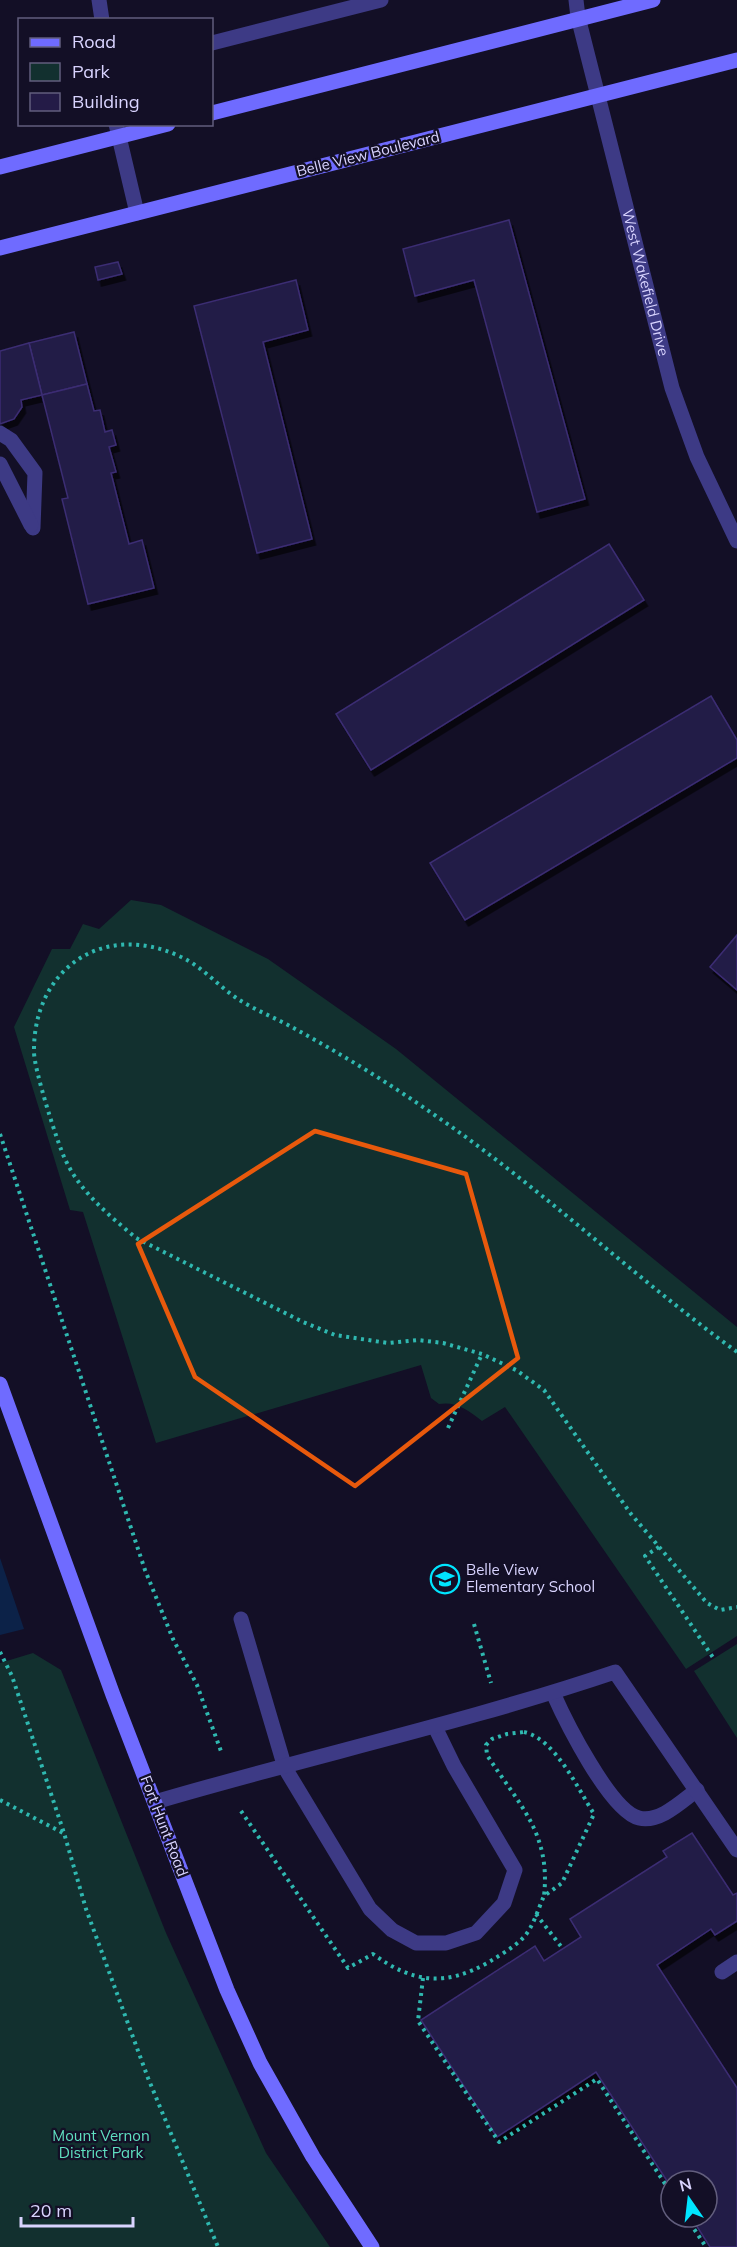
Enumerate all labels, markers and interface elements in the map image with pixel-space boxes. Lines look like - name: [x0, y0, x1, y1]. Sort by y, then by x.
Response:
- legend: [18, 18, 213, 126]
- text: Road: [72, 30, 116, 53]
- text: Park: [72, 60, 111, 83]
- text: Building: [72, 90, 140, 113]
- street label: Belle View Boulevard: [294, 127, 441, 180]
- street label: West Wakefield Drive: [618, 207, 673, 358]
- place label: Belle View Elementary School: [466, 1560, 595, 1596]
- school or university icon: Belle View Elementary School: [429, 1563, 461, 1595]
- street label: Fort Hunt Road: [136, 1773, 192, 1879]
- park label: Mount Vernon District Park: [52, 2126, 150, 2162]
- north arrow: [659, 2169, 719, 2229]
- text: N: [677, 2173, 694, 2196]
- scale bar: [21, 2190, 134, 2228]
- text: 20 m: [30, 2199, 72, 2222]

